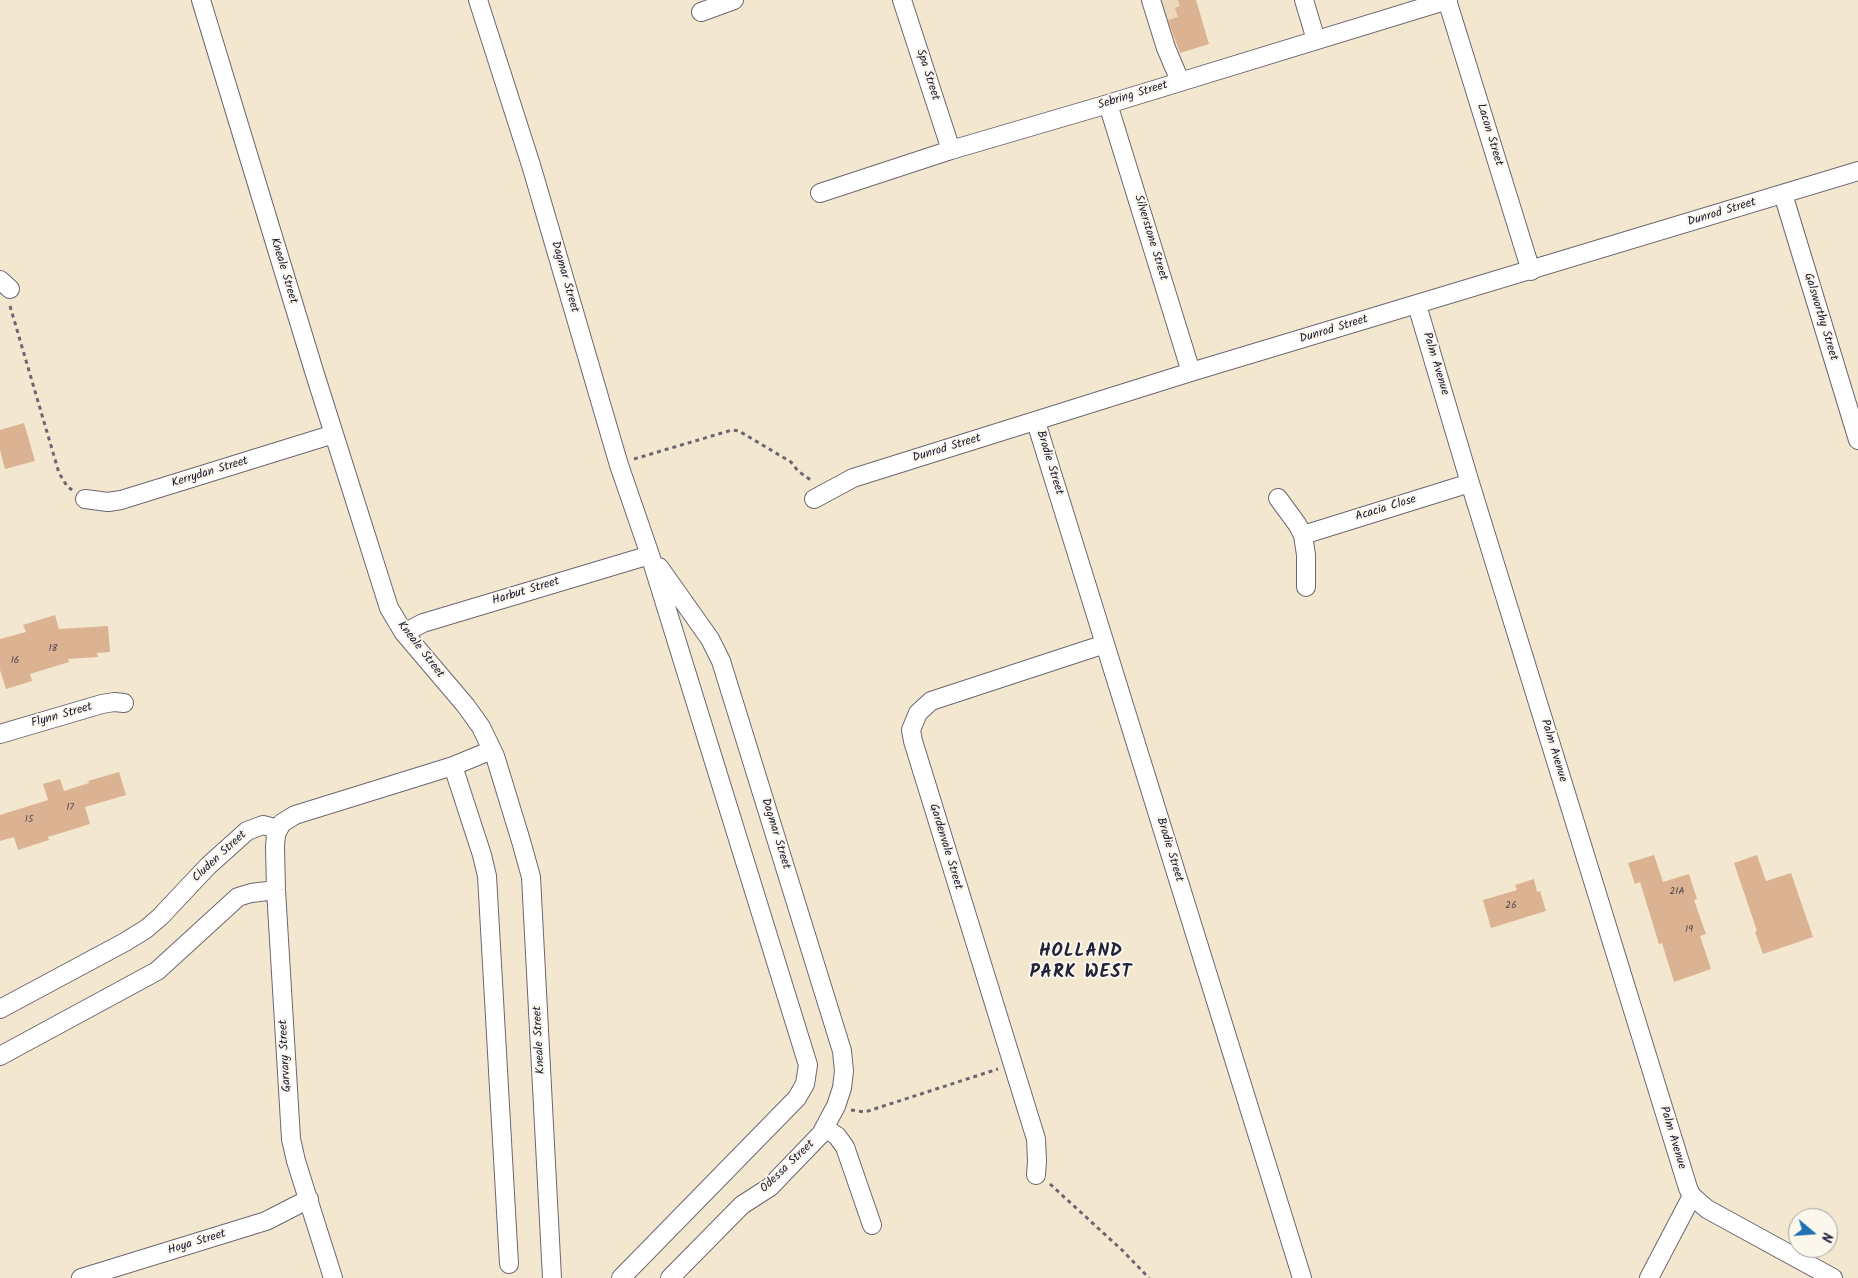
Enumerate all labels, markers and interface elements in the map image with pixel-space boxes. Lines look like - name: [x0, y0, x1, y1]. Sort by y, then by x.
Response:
- street label: Spa Street: [912, 48, 942, 102]
- street label: Sebring Street: [1096, 79, 1170, 113]
- street label: Lacon Street: [1473, 102, 1505, 168]
- street label: Silverstone Street: [1130, 193, 1170, 283]
- street label: Dunrod Street: [1686, 196, 1758, 230]
- street label: Kneale Street: [266, 236, 300, 306]
- street label: Dagmar Street: [547, 240, 581, 314]
- street label: Galsworthy Street: [1800, 272, 1840, 362]
- street label: Dunrod Street: [1298, 313, 1370, 347]
- street label: Palm Avenue: [1419, 331, 1451, 397]
- street label: Brodie Street: [1032, 429, 1066, 497]
- street label: Dunrod Street: [911, 432, 983, 466]
- street label: Kerrydan Street: [170, 455, 250, 491]
- street label: Acacia Close: [1354, 493, 1418, 525]
- street label: Harbut Street: [491, 575, 561, 609]
- street label: Kneale Street: [393, 619, 447, 681]
- house number: 18: [48, 643, 58, 655]
- house number: 16: [11, 655, 19, 667]
- street label: Flynn Street: [30, 700, 94, 732]
- street label: Palm Avenue: [1537, 718, 1569, 784]
- street label: Dagmar Street: [757, 797, 793, 871]
- house number: 17: [66, 802, 74, 814]
- street label: Gardenvale Street: [925, 802, 965, 892]
- house number: 15: [25, 814, 33, 826]
- street label: Brodie Street: [1152, 816, 1186, 884]
- street label: Cluden Street: [190, 828, 250, 886]
- house number: 21A: [1669, 886, 1685, 898]
- house number: 26: [1505, 900, 1517, 912]
- house number: 19: [1685, 924, 1693, 936]
- district label: HOLLAND PARK WEST: [1029, 942, 1133, 984]
- street label: Kneale Street: [531, 1006, 549, 1074]
- street label: Garvary Street: [277, 1019, 295, 1093]
- street label: Palm Avenue: [1656, 1105, 1688, 1171]
- street label: Odessa Street: [758, 1138, 818, 1196]
- north arrow: [1788, 1208, 1838, 1258]
- street label: Hoya Street: [166, 1227, 228, 1259]
- text: N: [1814, 1230, 1838, 1245]

